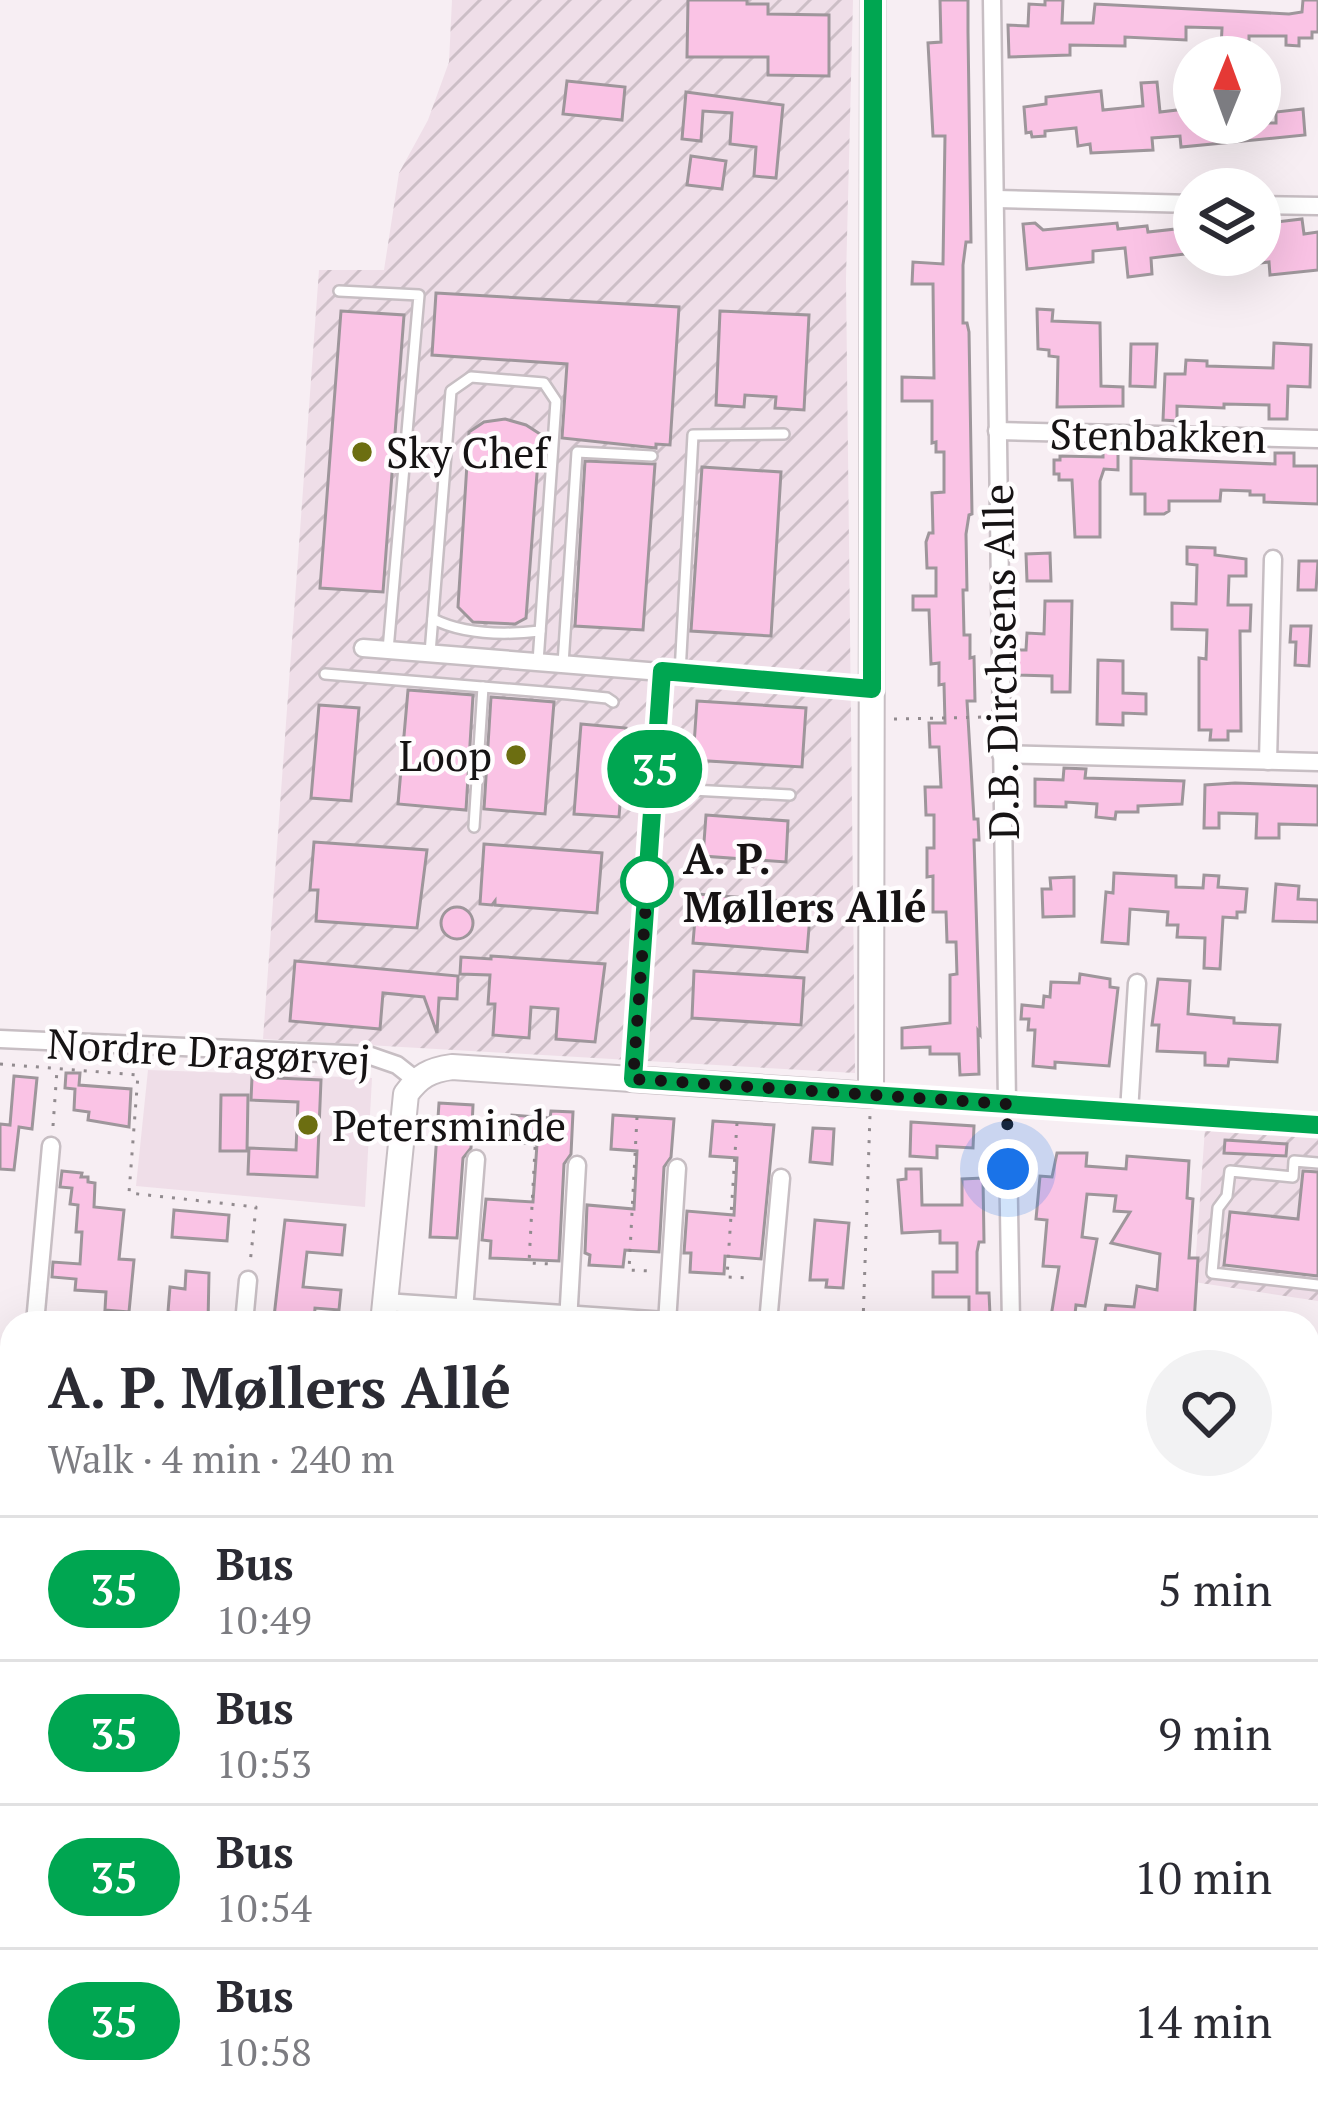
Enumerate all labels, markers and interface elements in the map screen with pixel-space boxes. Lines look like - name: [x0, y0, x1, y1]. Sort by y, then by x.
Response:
- north arrow: [1173, 36, 1281, 144]
- map controls: [1173, 36, 1281, 276]
- button: layers: [1173, 168, 1281, 276]
- street label: Stenbakken: [1049, 405, 1267, 465]
- place label: Sky Chef: [386, 424, 551, 480]
- marker: Sky Chef: [349, 439, 375, 465]
- street label: D.B. Dirchsens Alle: [969, 483, 1031, 841]
- place label: Loop: [399, 727, 492, 783]
- line badge: 35: [601, 730, 709, 808]
- text: 35: [631, 741, 679, 797]
- marker: Loop: [503, 742, 529, 768]
- place label: A. P. Møllers Allé: [683, 830, 927, 934]
- marker: A. P. Møllers Allé: [622, 857, 672, 907]
- street label: Nordre Dragørvej: [46, 1015, 372, 1087]
- place label: Petersminde: [332, 1097, 566, 1153]
- marker: Petersminde: [295, 1112, 321, 1138]
- your location: [978, 1139, 1038, 1199]
- text: A. P. Møllers Allé: [48, 1349, 511, 1424]
- button: heart: [1146, 1350, 1272, 1476]
- text: Walk · 4 min · 240 m: [48, 1432, 394, 1484]
- text: Bus: [216, 1533, 294, 1593]
- text: 5 min: [1158, 1559, 1272, 1619]
- text: 35: [90, 1561, 138, 1617]
- text: 10:49: [216, 1593, 312, 1645]
- text: Bus: [216, 1677, 294, 1737]
- text: 9 min: [1158, 1703, 1272, 1763]
- text: 35: [90, 1705, 138, 1761]
- text: 10:53: [216, 1737, 312, 1789]
- text: Bus: [216, 1821, 294, 1881]
- text: 10 min: [1134, 1847, 1272, 1907]
- text: 35: [90, 1849, 138, 1905]
- text: 10:54: [216, 1881, 312, 1933]
- text: Bus: [216, 1965, 294, 2025]
- text: 14 min: [1134, 1991, 1272, 2051]
- text: 35: [90, 1993, 138, 2049]
- text: 10:58: [216, 2025, 312, 2077]

